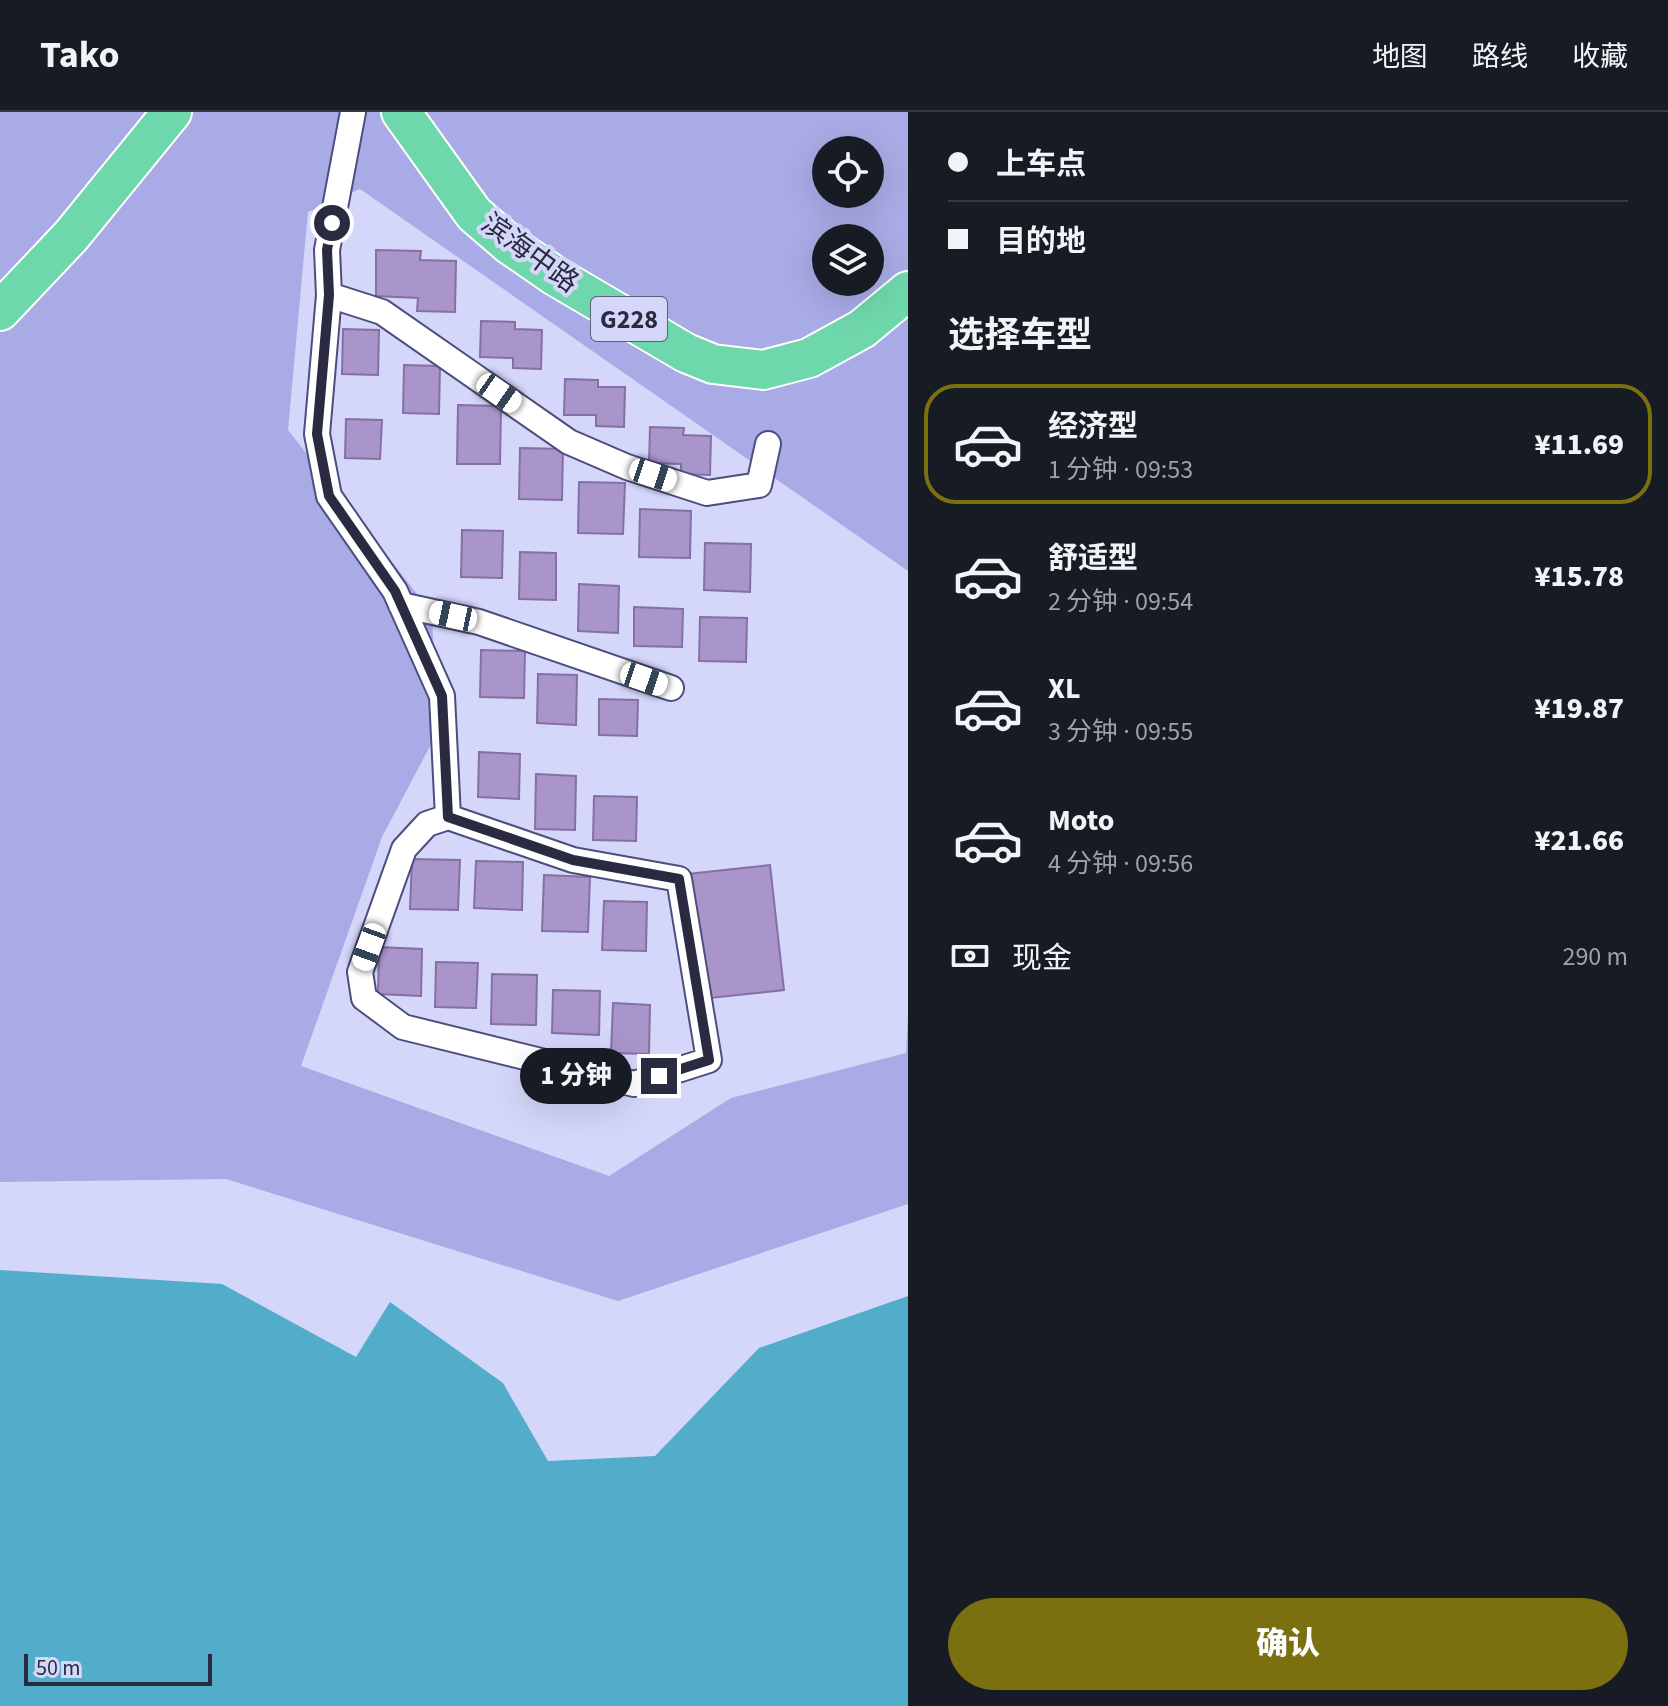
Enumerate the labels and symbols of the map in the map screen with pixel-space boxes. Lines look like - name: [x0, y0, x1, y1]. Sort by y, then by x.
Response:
- street label: 滨海中路: [473, 204, 587, 302]
- route start: [314, 205, 350, 241]
- road number: G228: [591, 297, 667, 341]
- car: [472, 369, 526, 417]
- car: [626, 456, 680, 494]
- car: [427, 599, 479, 633]
- car: [617, 660, 671, 698]
- car: [350, 920, 388, 974]
- callout: 1 分钟: [519, 1048, 631, 1104]
- route end: [641, 1058, 677, 1094]
- scale bar: [24, 1650, 212, 1686]

